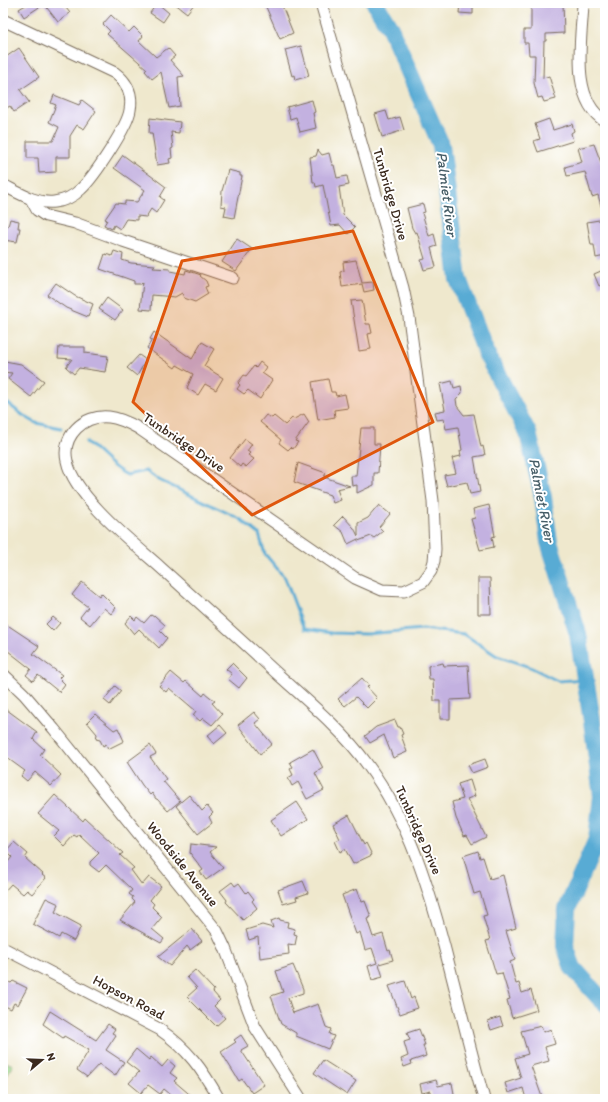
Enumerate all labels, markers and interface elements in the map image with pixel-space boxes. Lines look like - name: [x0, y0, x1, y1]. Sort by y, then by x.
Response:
- street label: Tunbridge Drive: [369, 146, 412, 243]
- water label: Palmiet River: [433, 151, 461, 240]
- street label: Tunbridge Drive: [140, 409, 228, 476]
- water label: Palmiet River: [525, 457, 559, 546]
- street label: Tunbridge Drive: [391, 783, 446, 877]
- street label: Woodside Avenue: [143, 818, 222, 911]
- street label: Hopson Road: [90, 971, 168, 1024]
- north arrow: [22, 1040, 62, 1080]
- text: N: [44, 1051, 58, 1063]

